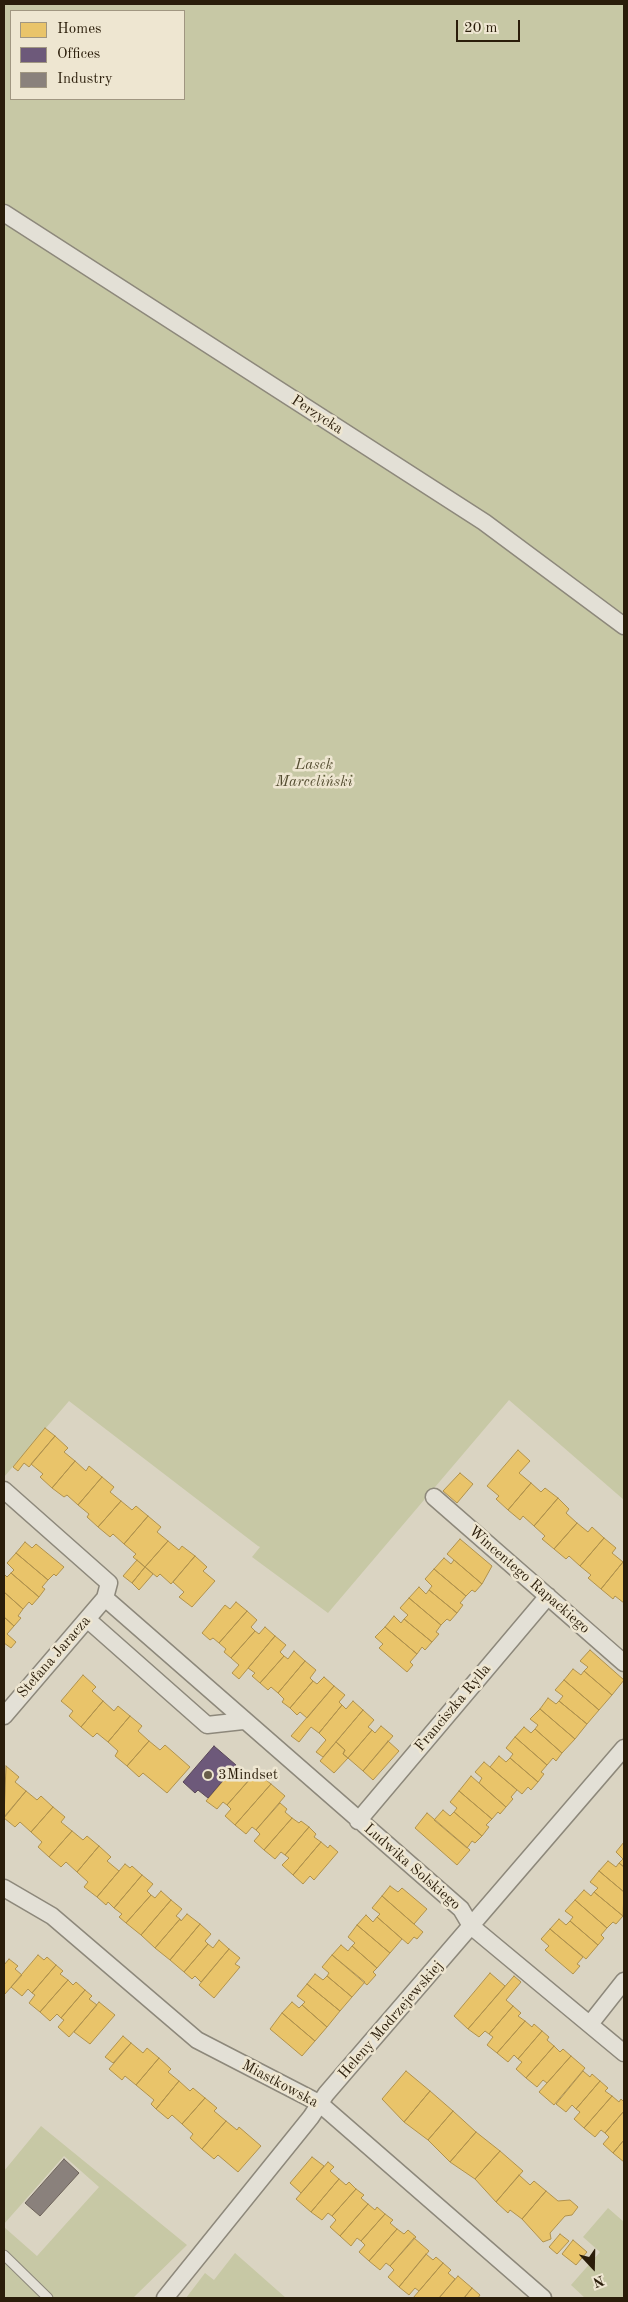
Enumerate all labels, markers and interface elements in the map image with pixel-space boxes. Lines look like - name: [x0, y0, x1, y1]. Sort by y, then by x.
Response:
- legend: [10, 10, 185, 100]
- scale bar: [458, 10, 522, 42]
- text: 20 m: [464, 21, 498, 36]
- text: Homes: [57, 22, 102, 37]
- text: Offices: [57, 47, 100, 62]
- text: Industry: [57, 72, 113, 87]
- street label: Perzycka: [288, 392, 346, 438]
- park label: Lasek Marceliński: [275, 756, 353, 791]
- street label: Wincentego Rapackiego: [465, 1522, 593, 1638]
- street label: Stefana Jaracza: [13, 1612, 95, 1702]
- street label: Franciszka Rylla: [411, 1660, 495, 1756]
- place label: 3Mindset: [218, 1766, 278, 1784]
- marker: 3Mindset: [202, 1769, 214, 1781]
- street label: Ludwika Solskiego: [360, 1820, 464, 1914]
- street label: Heleny Modrzejewskiej: [335, 1957, 447, 2083]
- street label: Miastkowska: [239, 2056, 321, 2112]
- north arrow: [568, 2242, 618, 2292]
- text: N: [591, 2273, 606, 2289]

